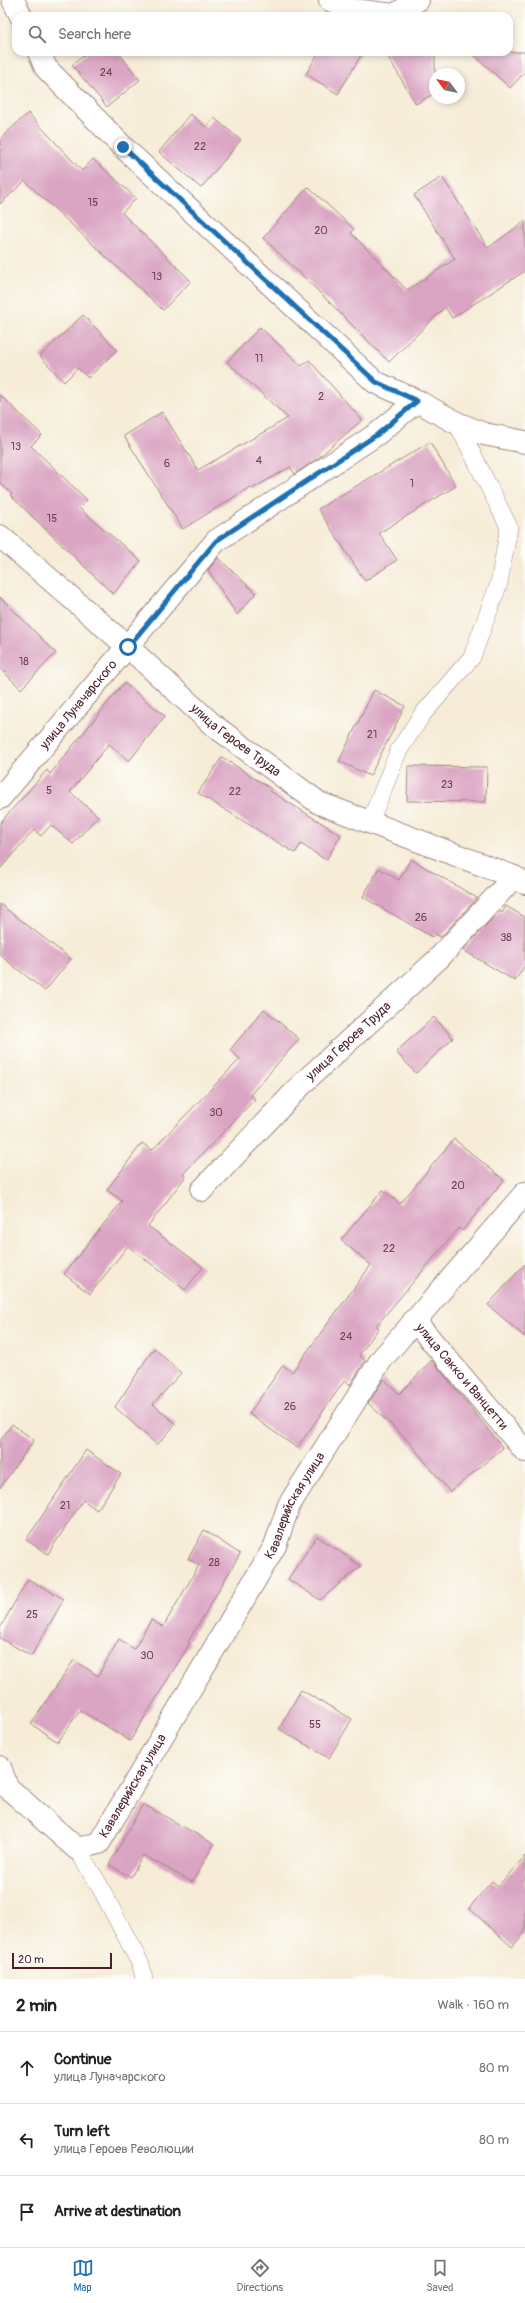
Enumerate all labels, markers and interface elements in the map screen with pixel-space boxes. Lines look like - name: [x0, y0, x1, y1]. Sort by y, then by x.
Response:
- search box: [12, 12, 513, 56]
- icon: search: [26, 23, 48, 45]
- text: Search here: [58, 25, 131, 44]
- house number: 24: [100, 66, 113, 79]
- north arrow: [429, 68, 465, 104]
- route end: [114, 138, 132, 156]
- house number: 22: [194, 140, 206, 153]
- house number: 15: [88, 196, 98, 209]
- house number: 20: [314, 224, 328, 237]
- house number: 13: [152, 270, 162, 283]
- house number: 11: [255, 352, 263, 365]
- house number: 2: [318, 390, 324, 403]
- house number: 13: [11, 440, 21, 453]
- house number: 4: [256, 454, 263, 467]
- house number: 6: [164, 457, 170, 470]
- house number: 1: [410, 477, 414, 490]
- house number: 15: [47, 512, 57, 525]
- route start: [119, 638, 137, 656]
- house number: 18: [19, 655, 29, 668]
- street label: улица Луначарского: [36, 657, 121, 753]
- street label: улица Героев Труда: [187, 700, 284, 780]
- house number: 21: [367, 728, 377, 741]
- house number: 23: [441, 778, 453, 791]
- house number: 5: [46, 784, 52, 797]
- house number: 22: [229, 785, 241, 798]
- house number: 26: [415, 911, 427, 924]
- house number: 38: [500, 931, 512, 944]
- street label: улица Героев Труда: [302, 998, 394, 1085]
- house number: 30: [209, 1106, 223, 1119]
- house number: 20: [451, 1179, 465, 1192]
- house number: 22: [383, 1242, 395, 1255]
- street label: улица Сакко и Ванцетти: [412, 1319, 512, 1433]
- house number: 24: [340, 1330, 353, 1343]
- house number: 26: [284, 1400, 296, 1413]
- street label: Кавалерийская улица: [261, 1449, 328, 1562]
- house number: 21: [60, 1499, 70, 1512]
- house number: 28: [208, 1556, 220, 1569]
- house number: 25: [26, 1608, 38, 1621]
- house number: 30: [140, 1649, 154, 1662]
- house number: 55: [309, 1718, 321, 1731]
- street label: Кавалерийская улица: [96, 1731, 170, 1841]
- scale bar: [12, 1951, 112, 1970]
- text: 20 m: [18, 1953, 44, 1966]
- text: 2 min: [16, 1995, 57, 2016]
- text: Walk · 160 m: [438, 1997, 509, 2013]
- text: Continue: [54, 2050, 112, 2069]
- icon: ahead: [16, 2057, 38, 2079]
- text: 80 m: [479, 2060, 509, 2076]
- text: улица Луначарского: [54, 2069, 166, 2085]
- text: Turn left: [54, 2122, 110, 2141]
- icon: left: [16, 2129, 38, 2151]
- text: 80 m: [479, 2132, 509, 2148]
- text: улица Героев Революции: [54, 2141, 194, 2157]
- icon: arrive: [16, 2201, 38, 2223]
- text: Arrive at destination: [54, 2202, 181, 2221]
- tab: Map: [72, 2257, 94, 2294]
- tab: Directions: [237, 2257, 283, 2294]
- tab: Saved: [426, 2257, 453, 2294]

